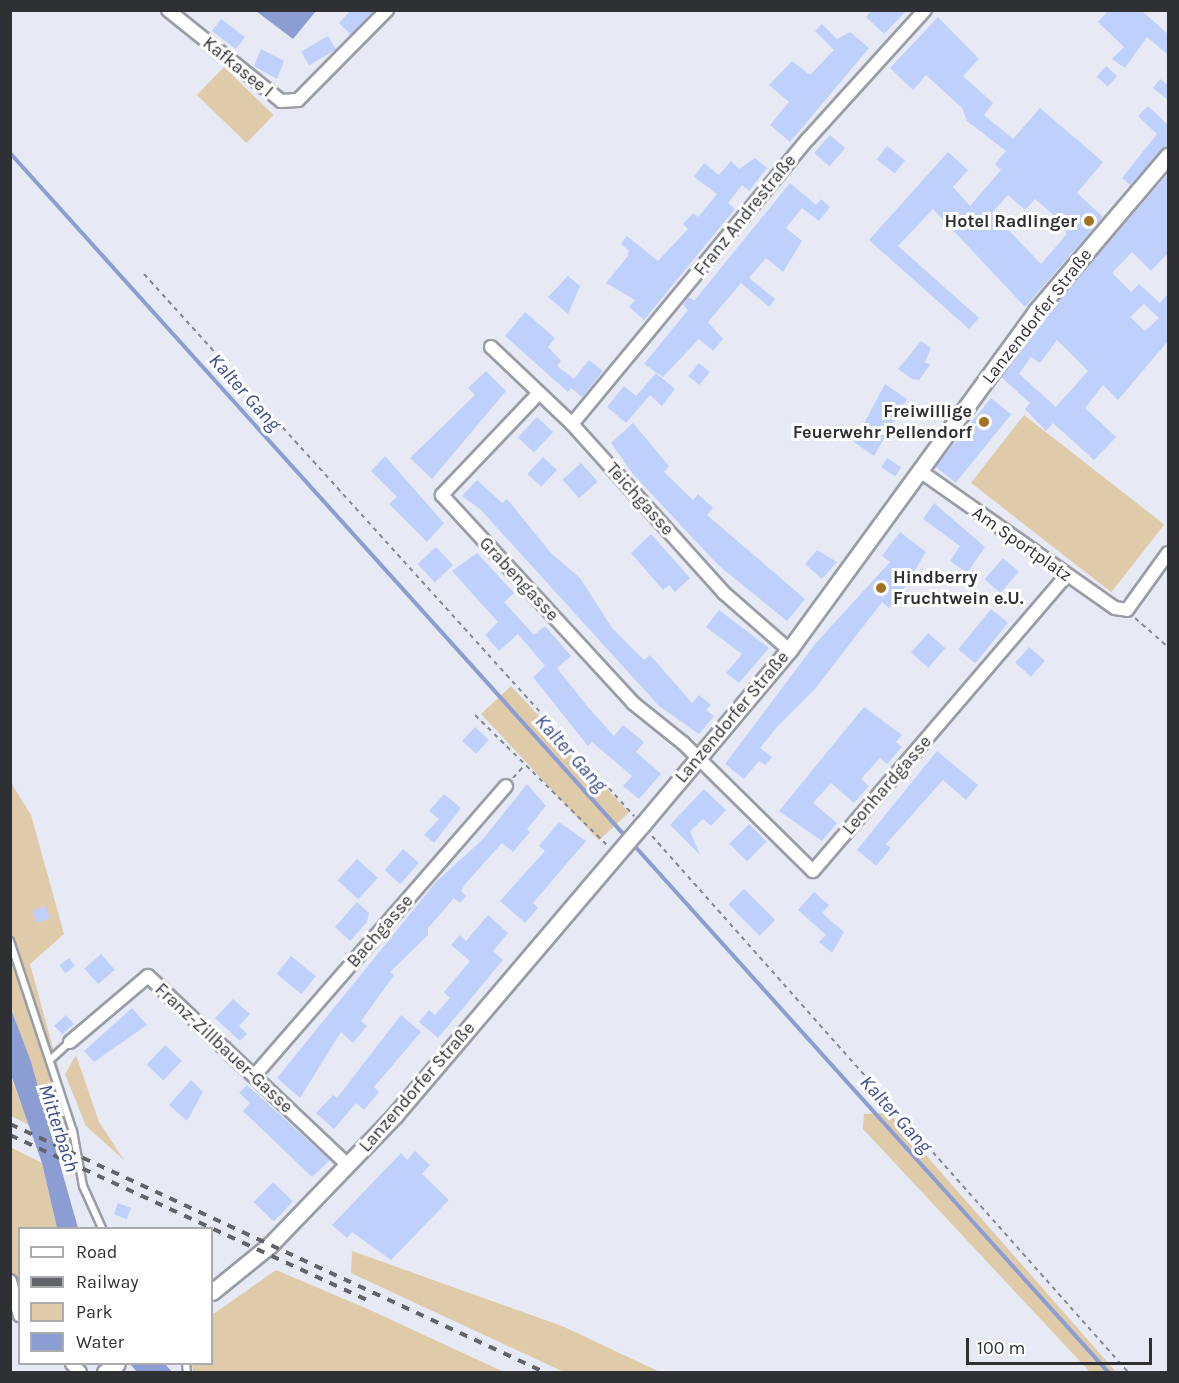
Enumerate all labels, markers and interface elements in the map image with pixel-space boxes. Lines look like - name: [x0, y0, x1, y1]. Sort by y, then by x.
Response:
- street label: Kafkasee I: [198, 32, 278, 102]
- street label: Franz Andrestraße: [689, 150, 801, 280]
- place label: Hotel Radlinger: [945, 210, 1077, 232]
- marker: Hotel Radlinger: [1082, 214, 1096, 228]
- street label: Lanzendorfer Straße: [978, 244, 1096, 388]
- water label: Kalter Gang: [204, 348, 286, 436]
- place label: Freiwillige Feuerwehr Pellendorf: [793, 401, 972, 444]
- marker: Freiwillige Feuerwehr Pellendorf: [977, 415, 991, 429]
- street label: Teichgasse: [602, 458, 678, 540]
- street label: Am Sportplatz: [968, 502, 1076, 586]
- street label: Grabengasse: [475, 533, 563, 625]
- place label: Hindberry Fruchtwein e.U.: [893, 567, 1024, 610]
- marker: Hindberry Fruchtwein e.U.: [874, 581, 888, 595]
- street label: Lanzendorfer Straße: [671, 647, 793, 787]
- water label: Kalter Gang: [530, 709, 612, 797]
- street label: Leonhardgasse: [838, 731, 936, 839]
- street label: Bachgasse: [342, 890, 418, 972]
- street label: Franz-Zillbauer-Gasse: [151, 978, 297, 1118]
- street label: Lanzendorfer Straße: [355, 1018, 479, 1156]
- water label: Kalter Gang: [855, 1070, 937, 1158]
- water label: Mitterbach: [34, 1081, 84, 1175]
- legend: [18, 1227, 213, 1365]
- text: Road: [76, 1241, 117, 1263]
- text: Railway: [76, 1271, 139, 1293]
- text: Park: [76, 1301, 113, 1323]
- scale bar: [969, 1326, 1155, 1364]
- text: Water: [76, 1331, 124, 1353]
- text: 100 m: [977, 1337, 1025, 1359]

